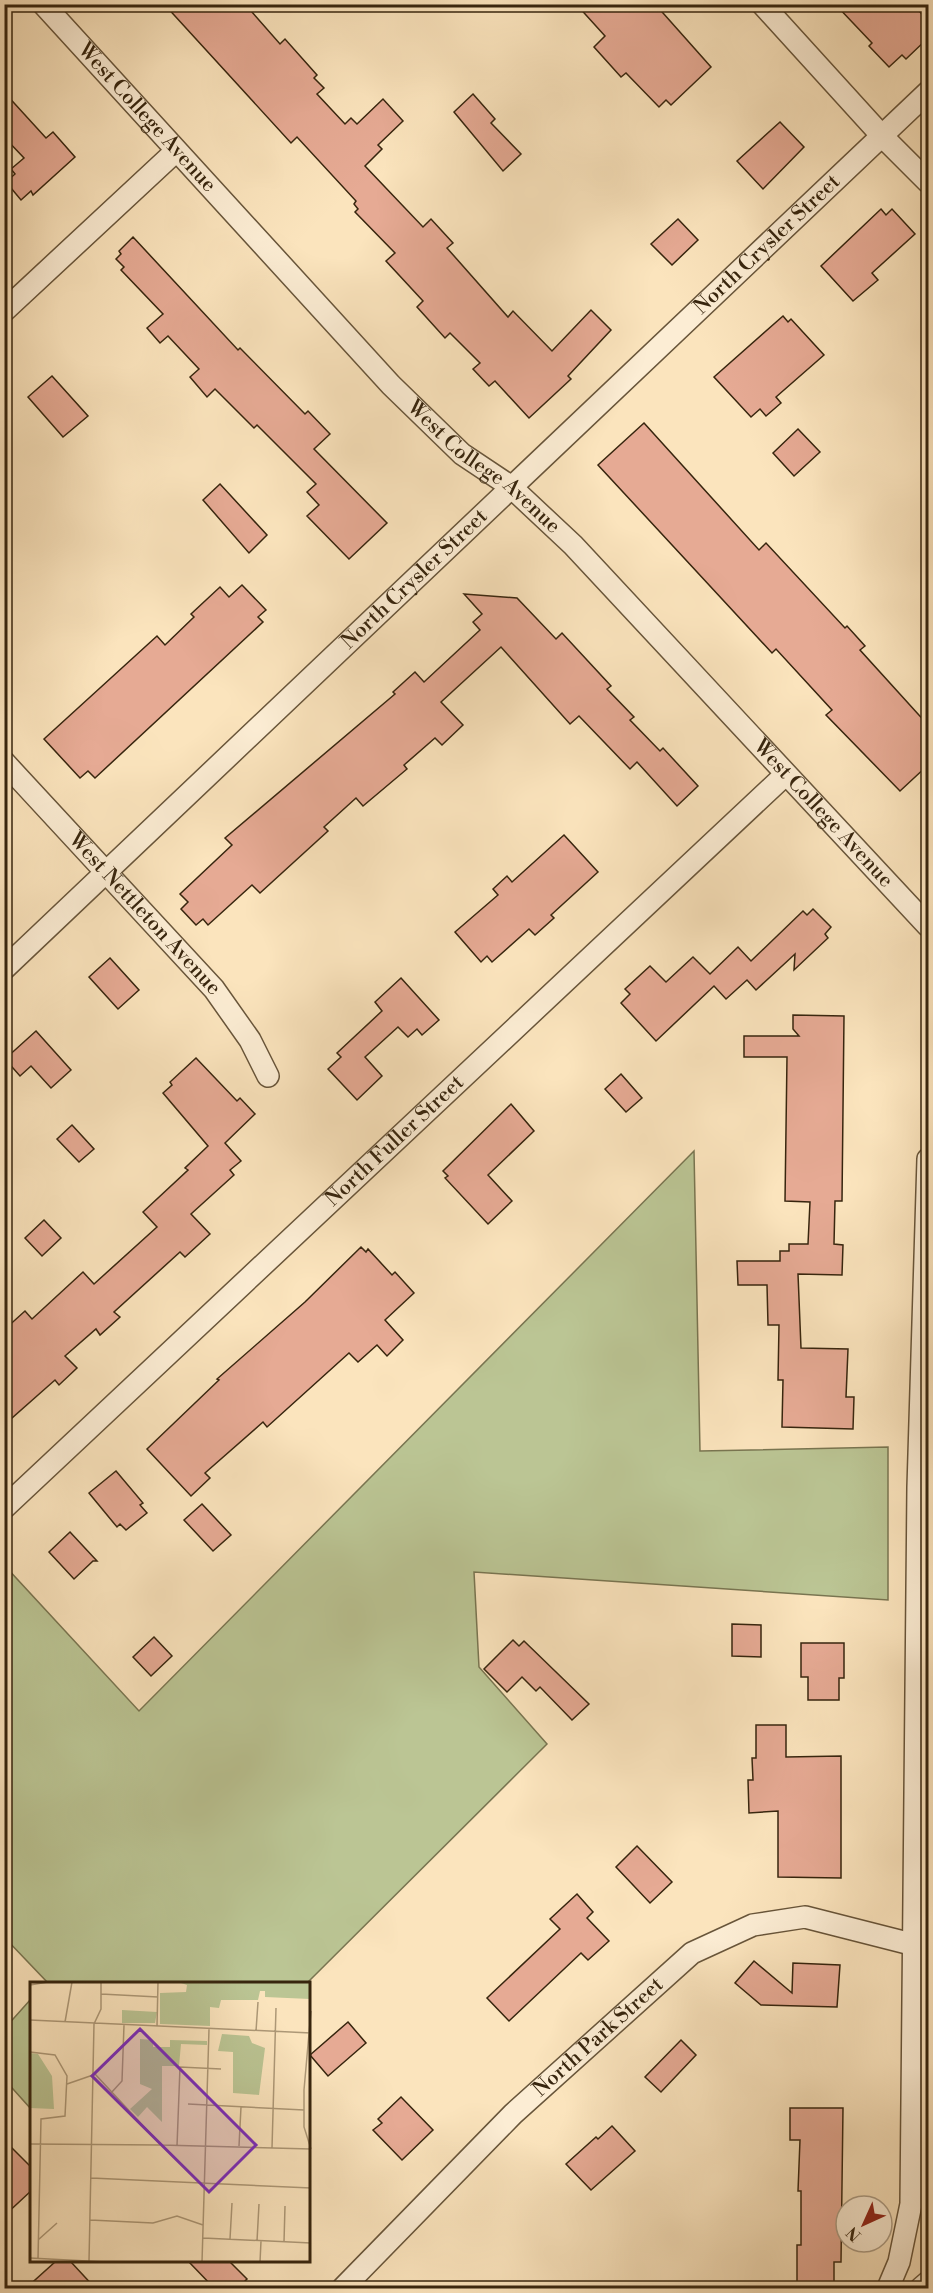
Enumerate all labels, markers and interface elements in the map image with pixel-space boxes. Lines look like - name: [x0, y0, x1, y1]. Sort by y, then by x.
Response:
- street label: West College Avenue: [71, 37, 222, 198]
- street label: North Crysler Street: [688, 169, 846, 320]
- street label: West College Avenue: [401, 394, 566, 539]
- street label: North Crysler Street: [336, 503, 494, 655]
- street label: West College Avenue: [747, 733, 899, 893]
- street label: West Nettleton Avenue: [62, 826, 226, 1001]
- street label: North Fuller Street: [320, 1070, 470, 1212]
- street label: North Park Street: [528, 1972, 669, 2103]
- inset map: [30, 1982, 310, 2263]
- north arrow: [834, 2194, 894, 2254]
- text: N: [842, 2222, 866, 2245]

